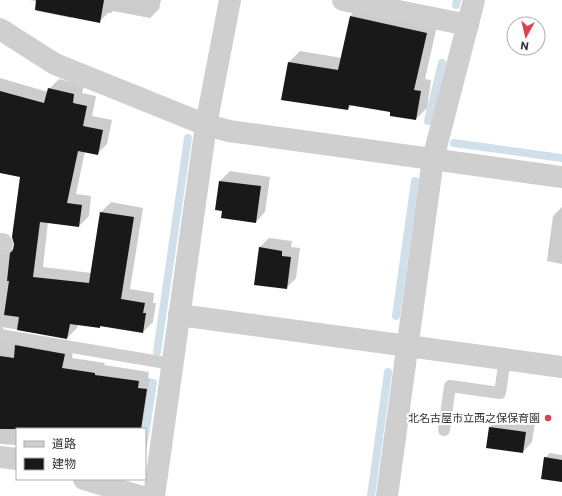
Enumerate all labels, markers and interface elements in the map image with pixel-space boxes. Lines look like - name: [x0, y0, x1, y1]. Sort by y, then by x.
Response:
- north arrow: [506, 16, 546, 56]
- text: N: [520, 39, 530, 53]
- place label: 北名古屋市立西之保保育園: [408, 411, 540, 424]
- marker: 北名古屋市立西之保保育園: [543, 413, 553, 423]
- legend: [16, 428, 146, 480]
- text: 道路: [52, 436, 76, 450]
- text: 建物: [52, 456, 76, 470]

